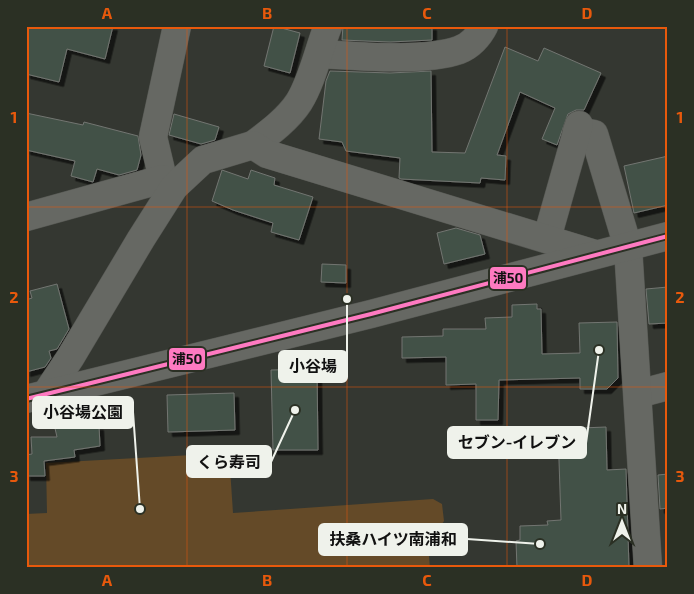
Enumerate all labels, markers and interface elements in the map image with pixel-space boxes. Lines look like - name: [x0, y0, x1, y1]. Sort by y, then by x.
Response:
- text: A: [102, 3, 113, 22]
- text: B: [262, 3, 272, 22]
- text: C: [422, 3, 432, 22]
- text: D: [582, 3, 593, 22]
- text: 1: [11, 107, 17, 126]
- text: 1: [677, 107, 683, 126]
- line badge: 浦50: [489, 266, 527, 290]
- text: 浦50: [493, 269, 523, 286]
- text: 2: [9, 287, 19, 306]
- text: 2: [675, 287, 685, 306]
- line badge: 浦50: [168, 347, 206, 371]
- text: 浦50: [172, 350, 202, 367]
- callout: 小谷場: [279, 351, 347, 382]
- text: 小谷場: [289, 356, 337, 375]
- callout: 小谷場公園: [33, 397, 133, 428]
- text: 小谷場公園: [43, 402, 123, 421]
- callout: セブン-イレブン: [448, 427, 586, 458]
- text: セブン-イレブン: [458, 432, 576, 451]
- callout: くら寿司: [187, 446, 271, 477]
- text: くら寿司: [197, 452, 261, 471]
- text: 3: [9, 466, 19, 485]
- text: 3: [675, 466, 685, 485]
- north arrow: [596, 496, 646, 546]
- text: N: [617, 500, 627, 517]
- callout: 扶桑ハイツ南浦和: [319, 524, 467, 555]
- text: 扶桑ハイツ南浦和: [329, 529, 457, 548]
- text: A: [102, 570, 113, 589]
- text: B: [262, 570, 272, 589]
- text: C: [422, 570, 432, 589]
- text: D: [582, 570, 593, 589]

